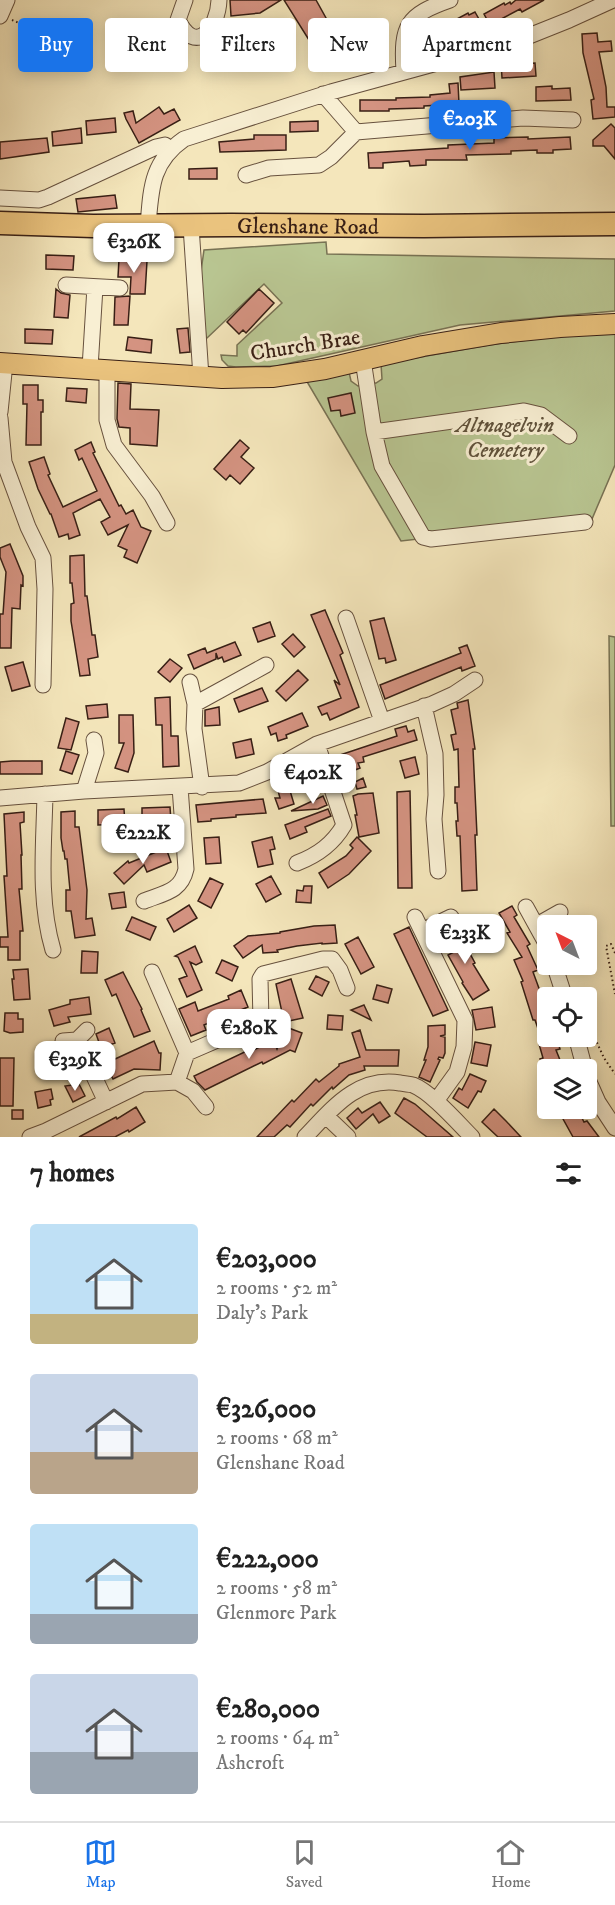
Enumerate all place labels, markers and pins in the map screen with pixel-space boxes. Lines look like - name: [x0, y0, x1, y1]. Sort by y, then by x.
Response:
- pin: €203K: [428, 100, 512, 151]
- pin: €326K: [92, 223, 176, 274]
- pin: €402K: [271, 754, 355, 805]
- pin: €222K: [101, 814, 185, 865]
- pin: €233K: [423, 914, 507, 965]
- pin: €280K: [207, 1009, 291, 1060]
- pin: €329K: [33, 1041, 117, 1092]

